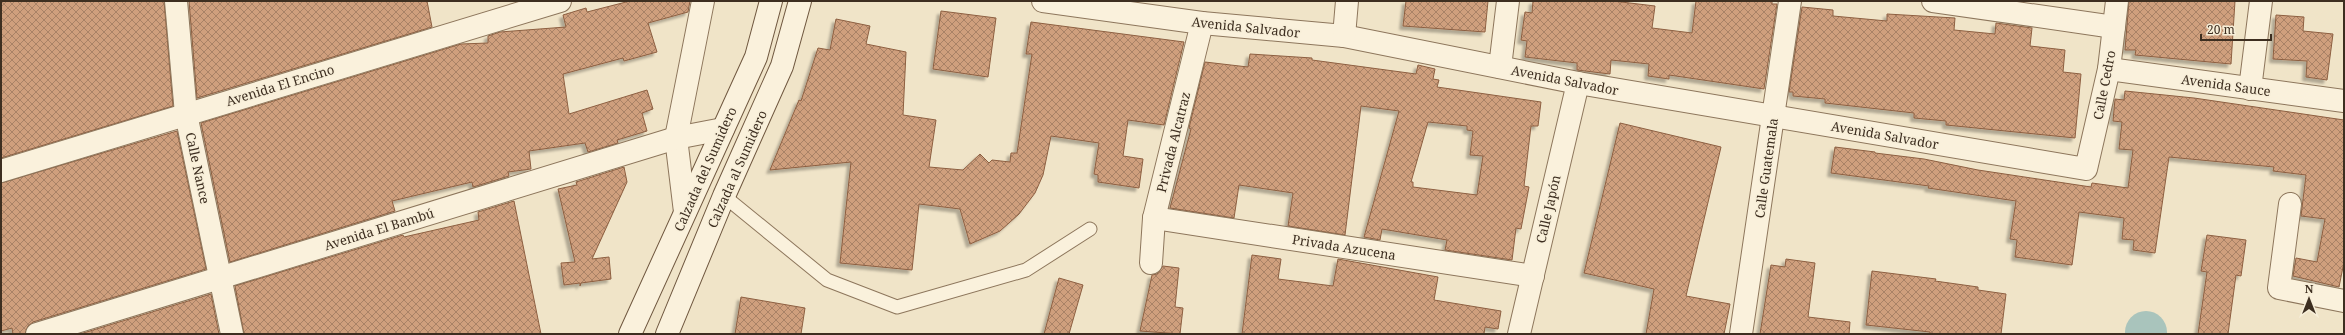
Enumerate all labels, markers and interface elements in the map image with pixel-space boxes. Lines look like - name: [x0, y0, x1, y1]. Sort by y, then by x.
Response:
- street label: Avenida Salvador: [1191, 12, 1301, 42]
- scale bar: [2201, 16, 2271, 42]
- text: 20 m: [2207, 21, 2235, 38]
- street label: Calle Cedro: [2088, 49, 2120, 121]
- street label: Avenida El Encino: [224, 60, 336, 110]
- street label: Avenida Salvador: [1510, 61, 1620, 99]
- street label: Avenida Sauce: [2180, 70, 2272, 100]
- street label: Privada Alcatraz: [1152, 90, 1194, 194]
- street label: Calzada del Sumidero: [669, 104, 741, 234]
- street label: Calzada al Sumidero: [703, 107, 771, 231]
- street label: Calle Guatemala: [1750, 117, 1782, 219]
- street label: Avenida Salvador: [1830, 117, 1940, 153]
- street label: Calle Nance: [182, 131, 214, 205]
- street label: Calle Japón: [1531, 173, 1565, 245]
- street label: Avenida El Bambú: [322, 204, 436, 254]
- street label: Privada Azucena: [1291, 230, 1397, 264]
- north arrow: [2289, 279, 2329, 319]
- text: N: [2305, 281, 2314, 296]

